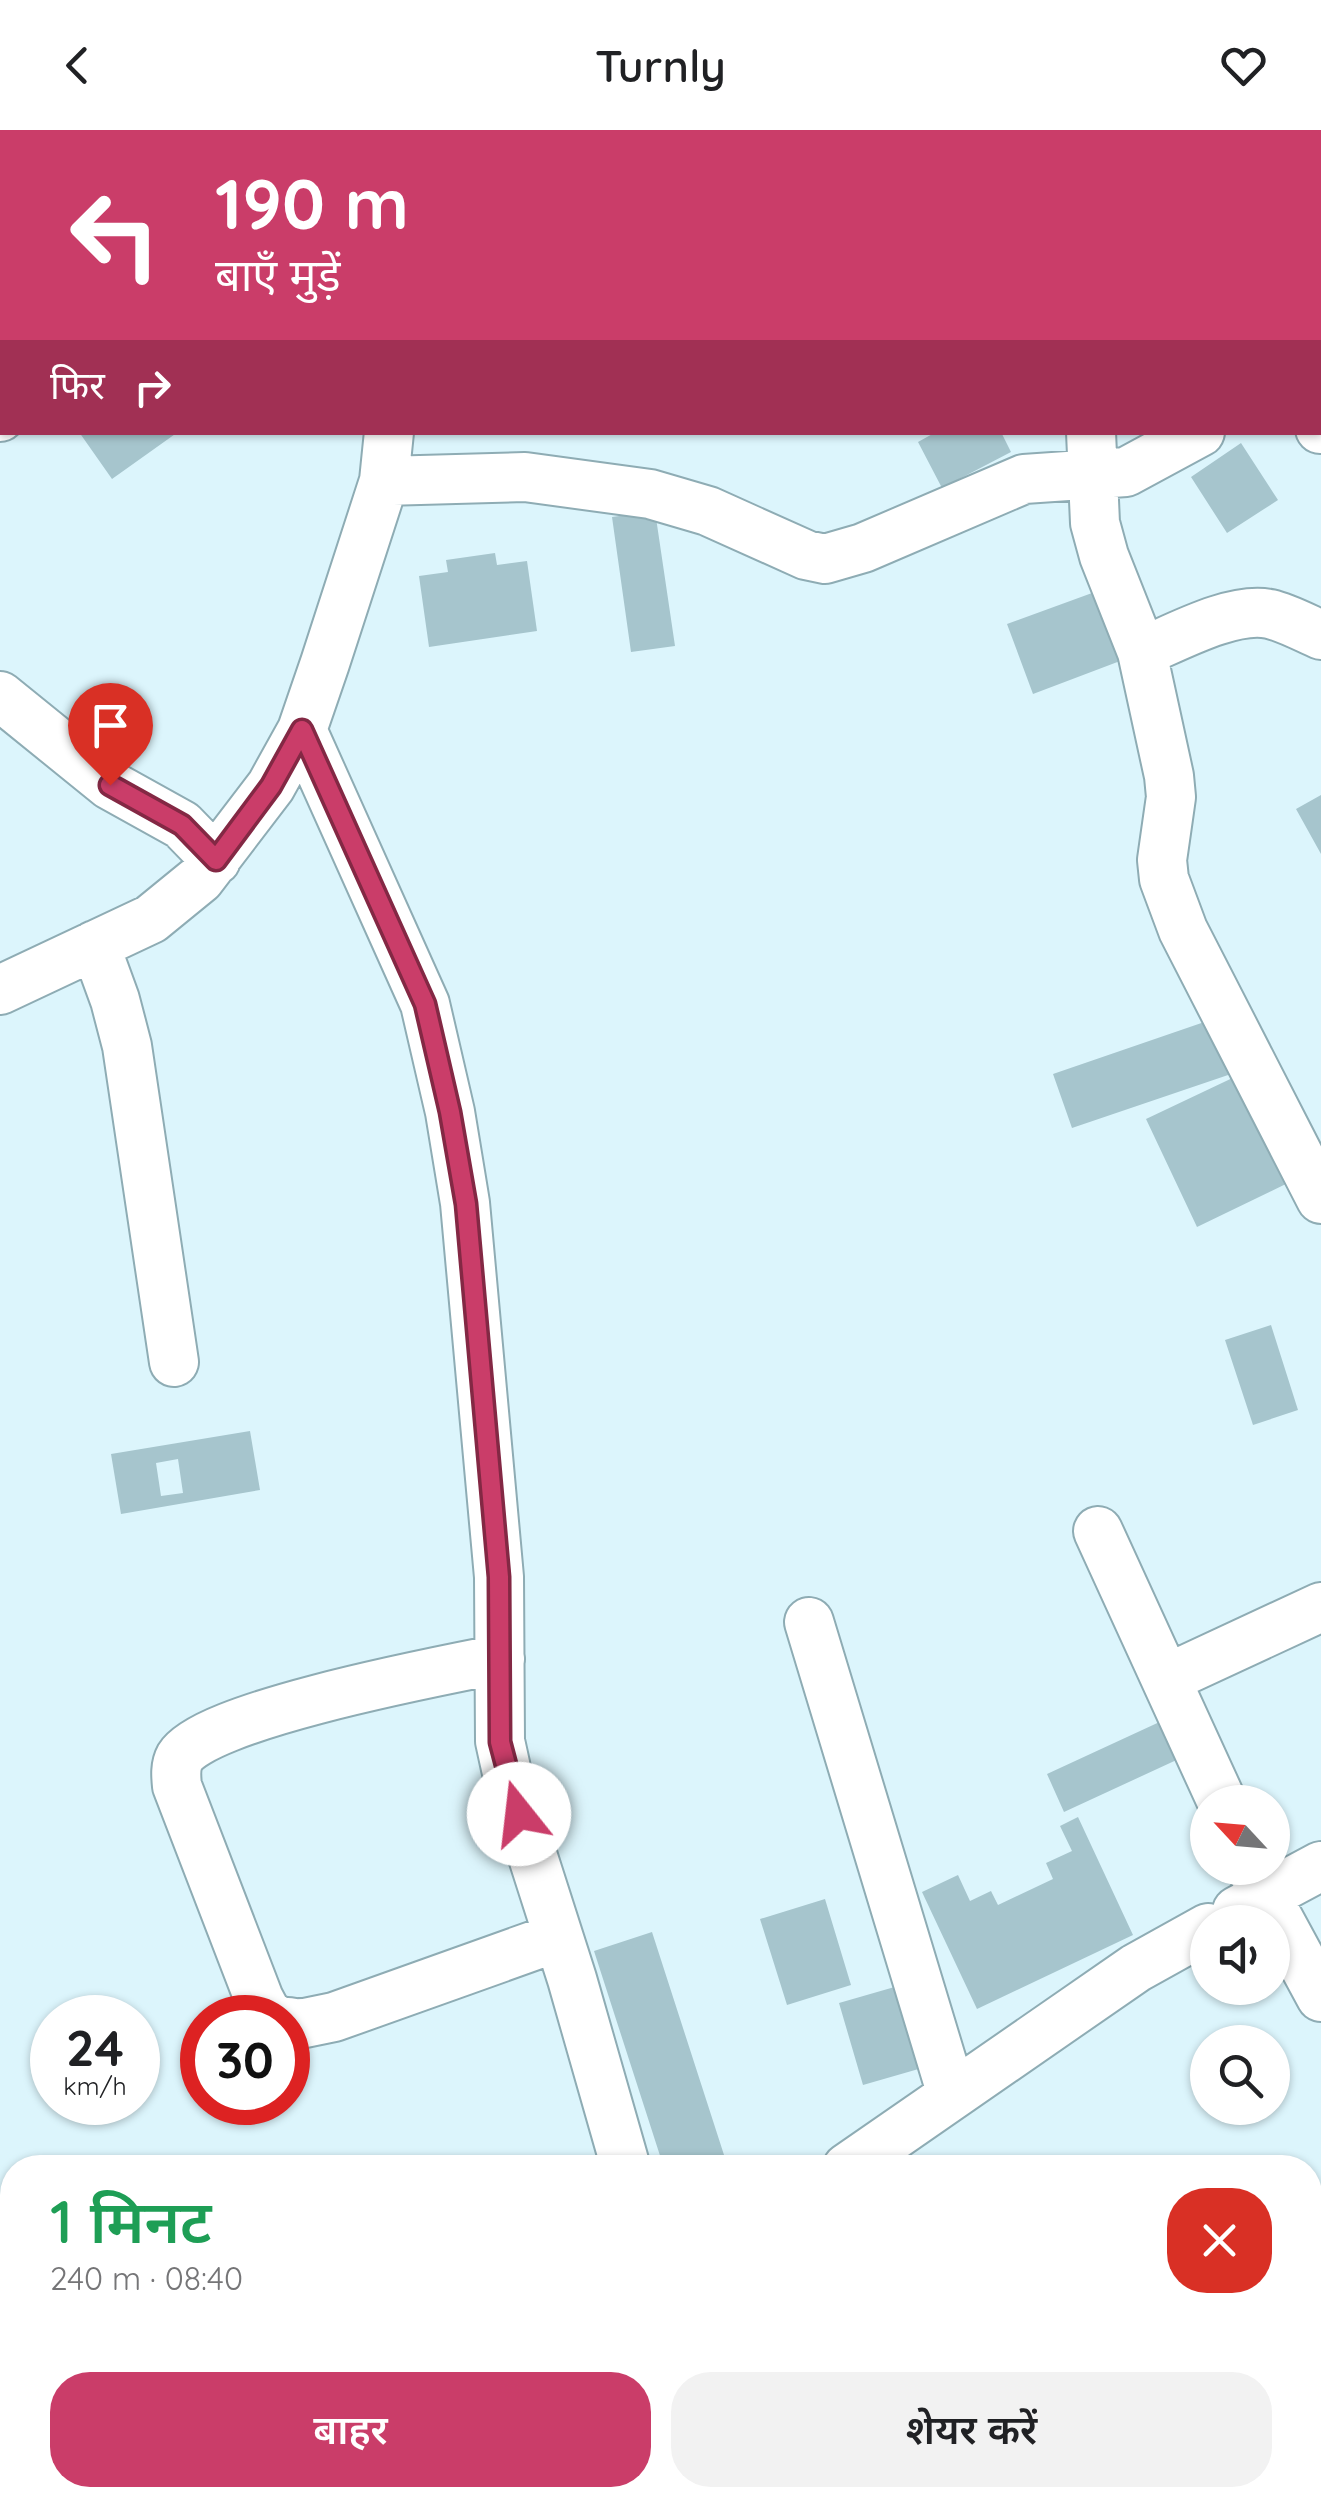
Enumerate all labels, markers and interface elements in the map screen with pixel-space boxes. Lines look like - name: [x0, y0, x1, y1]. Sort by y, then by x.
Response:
- text: Turnly: [595, 37, 726, 93]
- icon: back: [50, 38, 105, 93]
- icon: heart: [1216, 38, 1271, 93]
- text: 190 m: [215, 159, 409, 247]
- icon: left: [50, 170, 180, 300]
- text: बाएँ मुड़ें: [215, 246, 341, 302]
- icon: right: [125, 360, 180, 415]
- text: फिर: [50, 361, 105, 409]
- pin: [68, 683, 153, 786]
- icon: arrive: [83, 698, 138, 753]
- position arrow: [467, 1762, 571, 1866]
- north arrow: [1190, 1785, 1290, 1885]
- map controls: [1190, 1785, 1290, 2125]
- button: sound: [1190, 1905, 1290, 2005]
- speed limit sign: 30: [180, 1995, 310, 2125]
- text: 24: [66, 2016, 124, 2079]
- button: search: [1190, 2025, 1290, 2125]
- text: km/h: [63, 2070, 127, 2101]
- text: 1 मिनट: [50, 2183, 211, 2258]
- button: close: [1167, 2188, 1272, 2293]
- text: 240 m · 08:40: [50, 2258, 243, 2298]
- button: बाहर: [50, 2372, 651, 2487]
- button: शेयर करें: [671, 2372, 1272, 2487]

